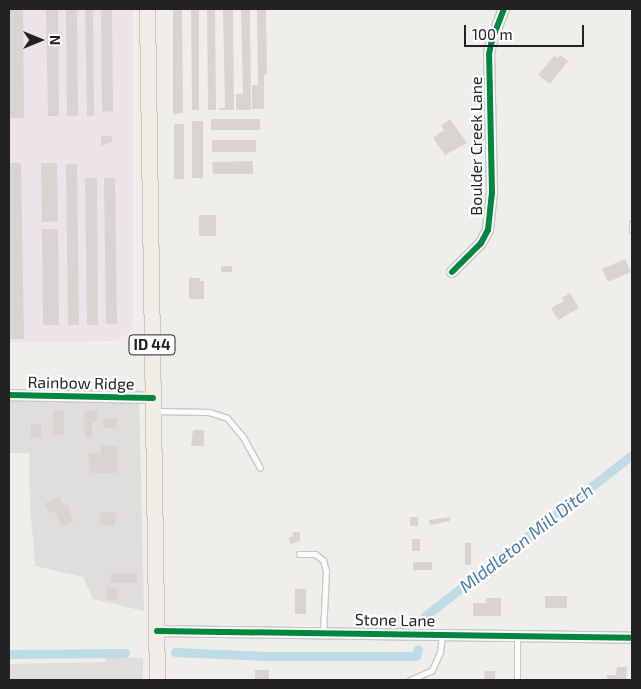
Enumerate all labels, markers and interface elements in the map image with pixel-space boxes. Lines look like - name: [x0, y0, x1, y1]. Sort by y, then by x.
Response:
- north arrow: [15, 15, 65, 65]
- scale bar: [466, 15, 586, 47]
- text: 100 m: [472, 25, 513, 43]
- text: N: [47, 35, 64, 45]
- street label: Boulder Creek Lane: [466, 76, 486, 216]
- road number: ID 44: [128, 332, 176, 358]
- street label: Rainbow Ridge: [27, 372, 135, 394]
- water label: MIddleton Mill Ditch: [455, 479, 597, 597]
- street label: Stone Lane: [355, 610, 435, 630]

